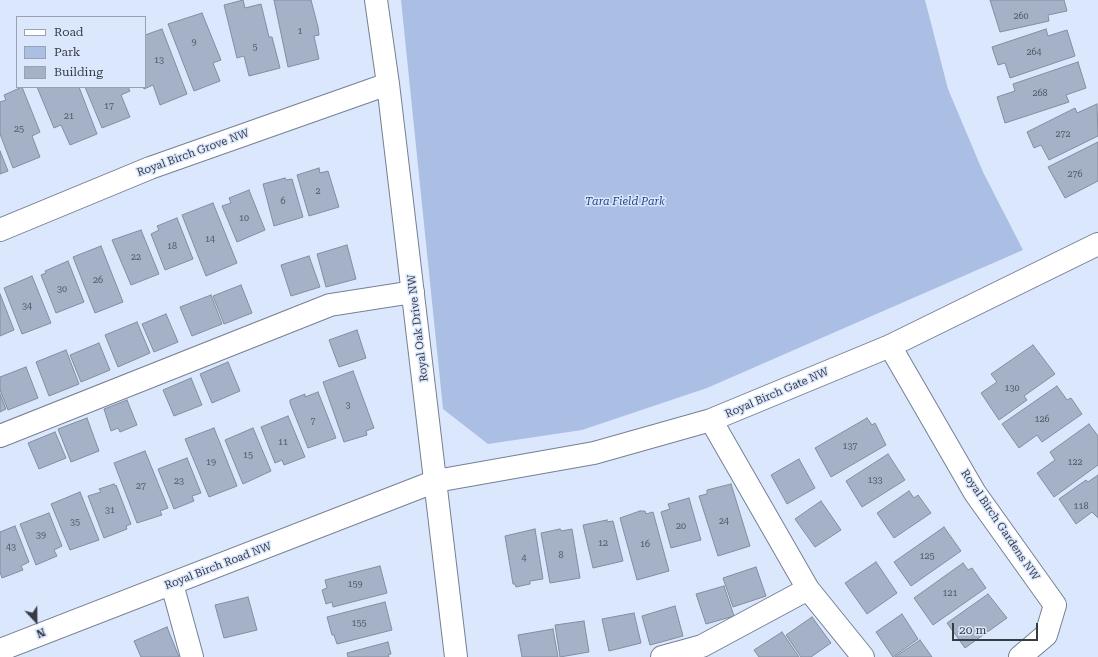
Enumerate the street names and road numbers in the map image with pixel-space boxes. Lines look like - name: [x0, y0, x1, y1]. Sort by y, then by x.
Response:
- street label: Royal Birch Grove NW: [135, 127, 251, 179]
- street label: Royal Oak Drive NW: [405, 273, 431, 383]
- street label: Royal Birch Gate NW: [723, 365, 831, 421]
- street label: Royal Birch Gardens NW: [958, 467, 1042, 583]
- street label: Royal Birch Road NW: [163, 539, 273, 593]

